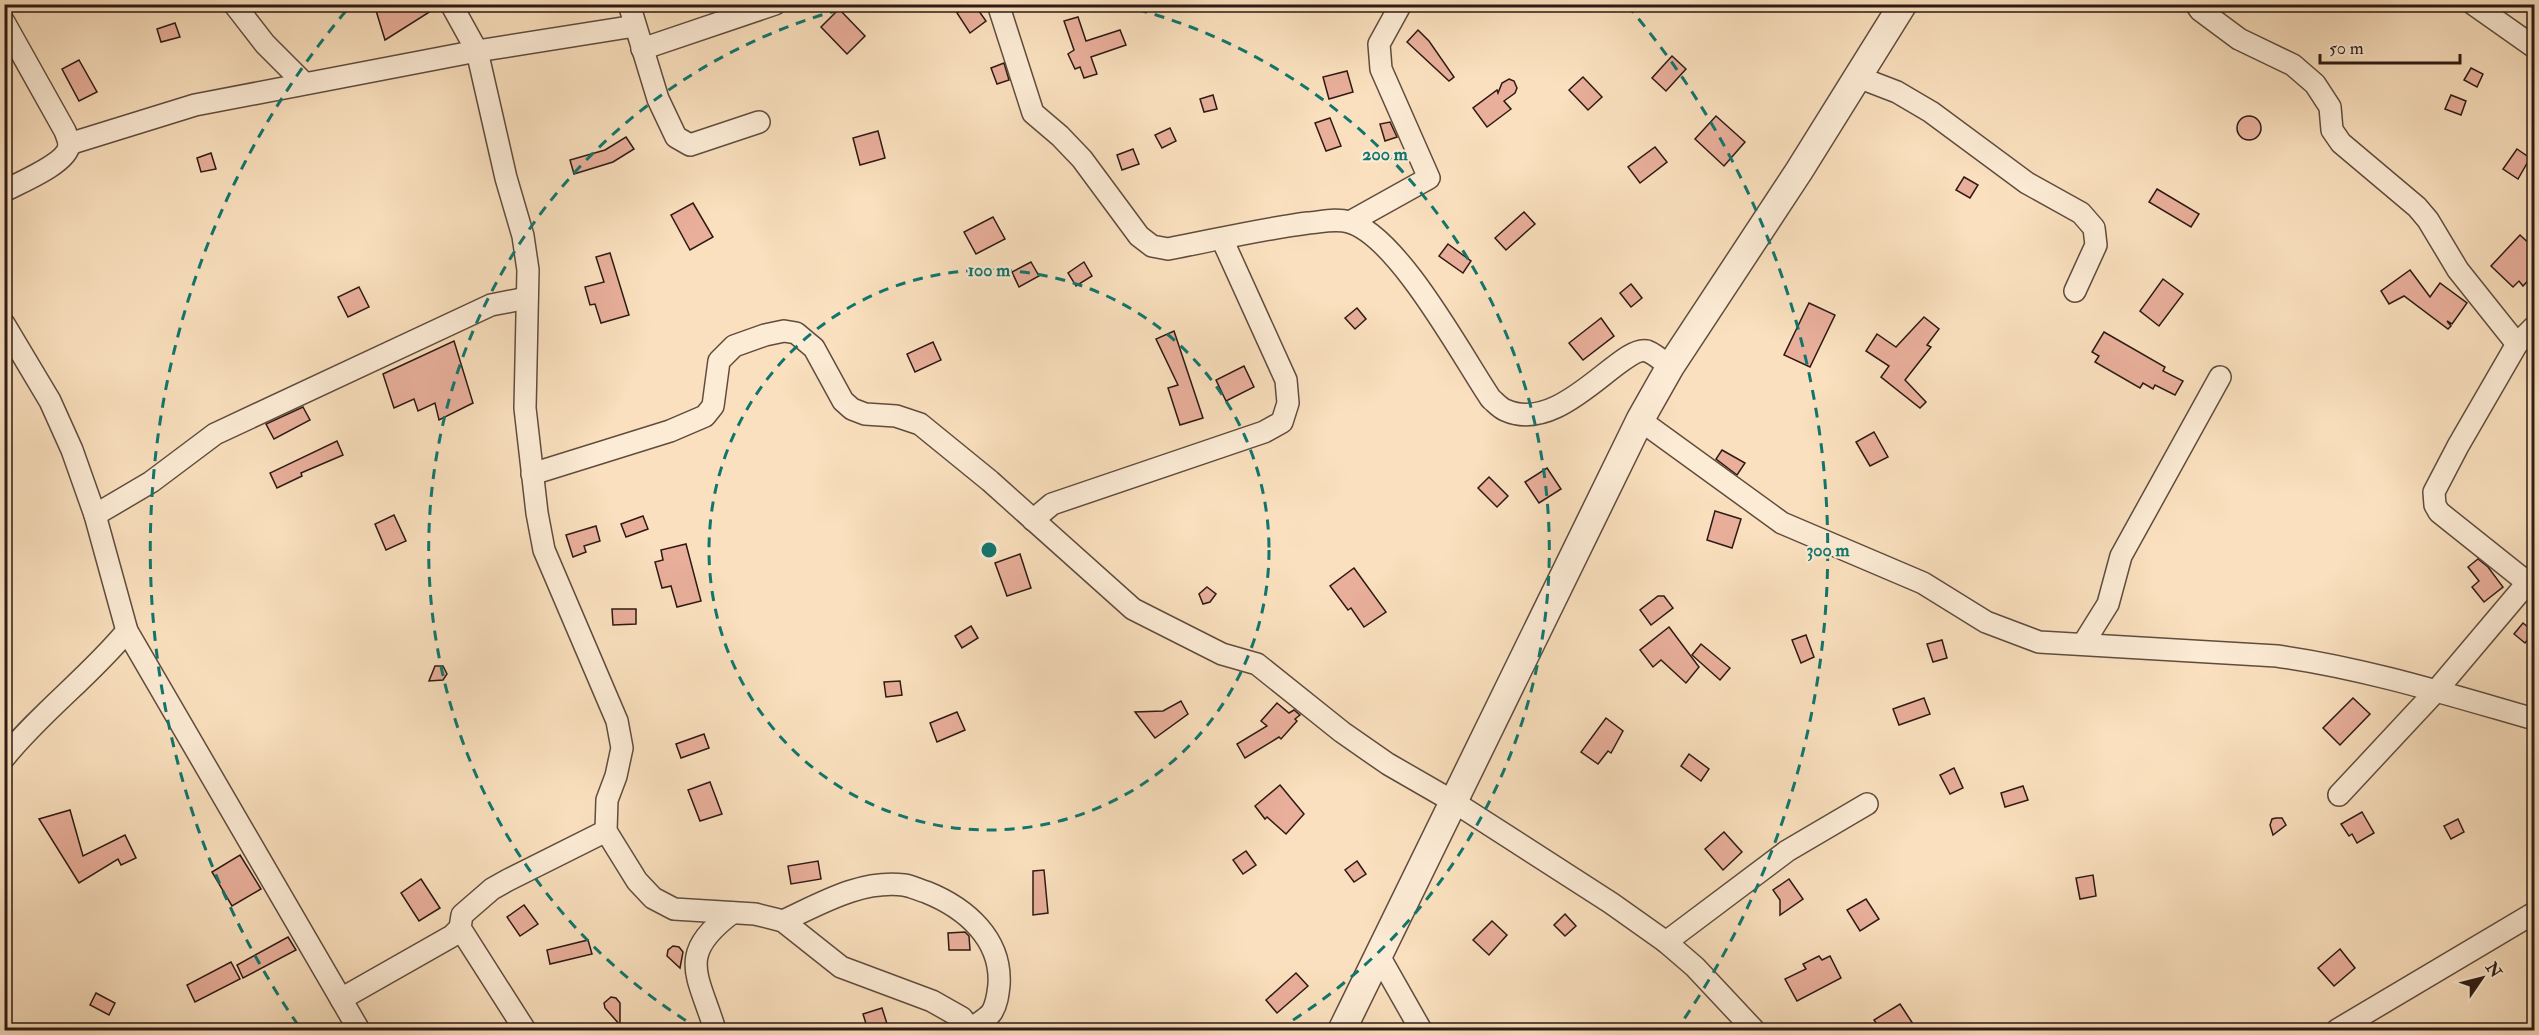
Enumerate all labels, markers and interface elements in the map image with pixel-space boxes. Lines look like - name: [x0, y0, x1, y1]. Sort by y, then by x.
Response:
- scale bar: [2320, 27, 2460, 65]
- text: 50 m: [2329, 37, 2364, 60]
- text: 200 m: [1362, 143, 1409, 166]
- text: 100 m: [968, 259, 1011, 282]
- text: 300 m: [1806, 539, 1851, 562]
- centre of rings: [979, 540, 999, 560]
- north arrow: [2452, 948, 2512, 1008]
- text: N: [2481, 958, 2506, 982]

